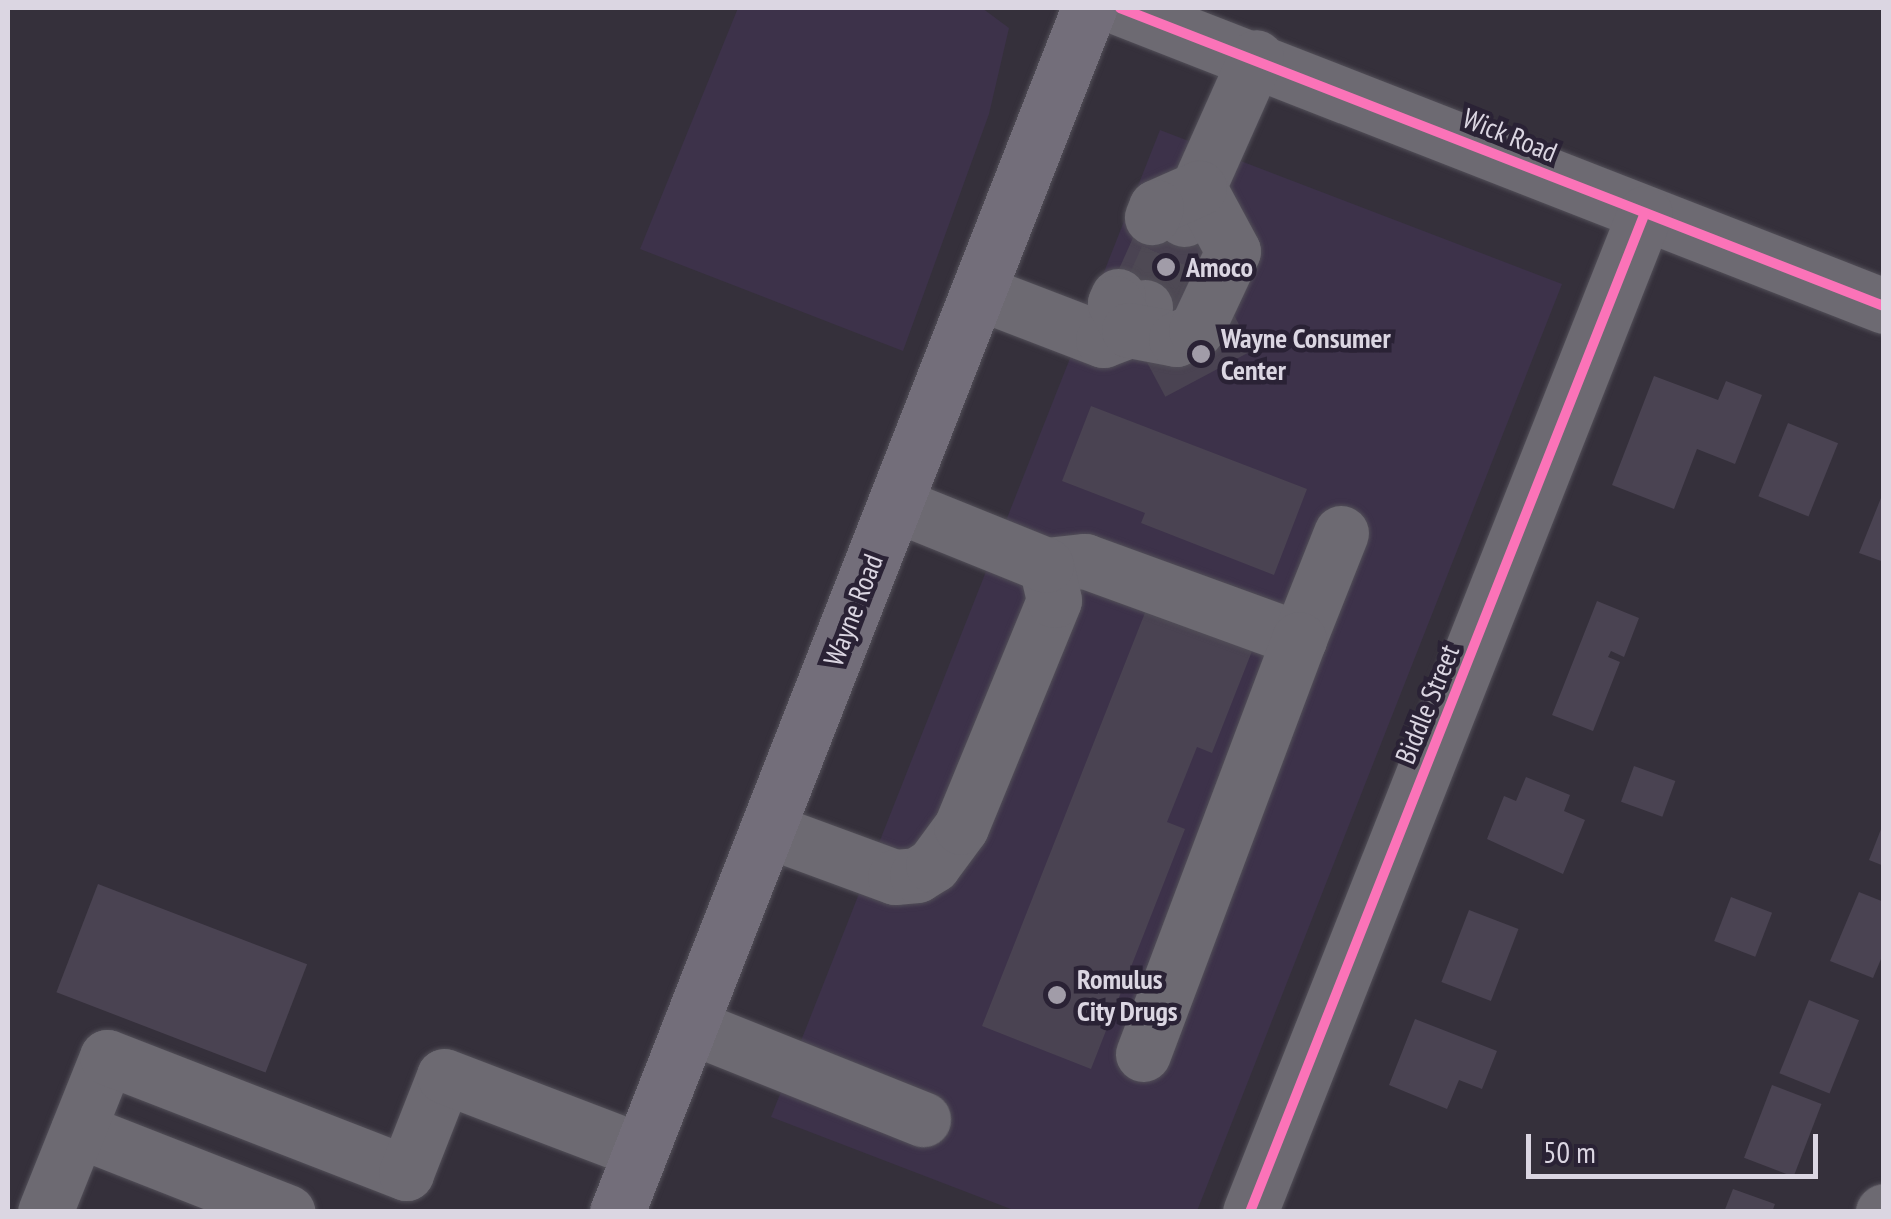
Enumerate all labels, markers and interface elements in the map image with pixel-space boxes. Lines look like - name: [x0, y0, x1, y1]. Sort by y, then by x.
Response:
- street label: Wick Road: [1458, 101, 1562, 169]
- place label: Amoco: [1186, 250, 1253, 284]
- marker: Amoco: [1155, 256, 1177, 278]
- place label: Wayne Consumer Center: [1221, 321, 1391, 387]
- marker: Wayne Consumer Center: [1190, 343, 1212, 365]
- street label: Wayne Road: [816, 549, 890, 671]
- street label: Biddle Street: [1388, 640, 1466, 768]
- place label: Romulus City Drugs: [1077, 962, 1178, 1028]
- marker: Romulus City Drugs: [1046, 984, 1068, 1006]
- scale bar: [1531, 1114, 1824, 1176]
- text: 50 m: [1543, 1132, 1596, 1171]

